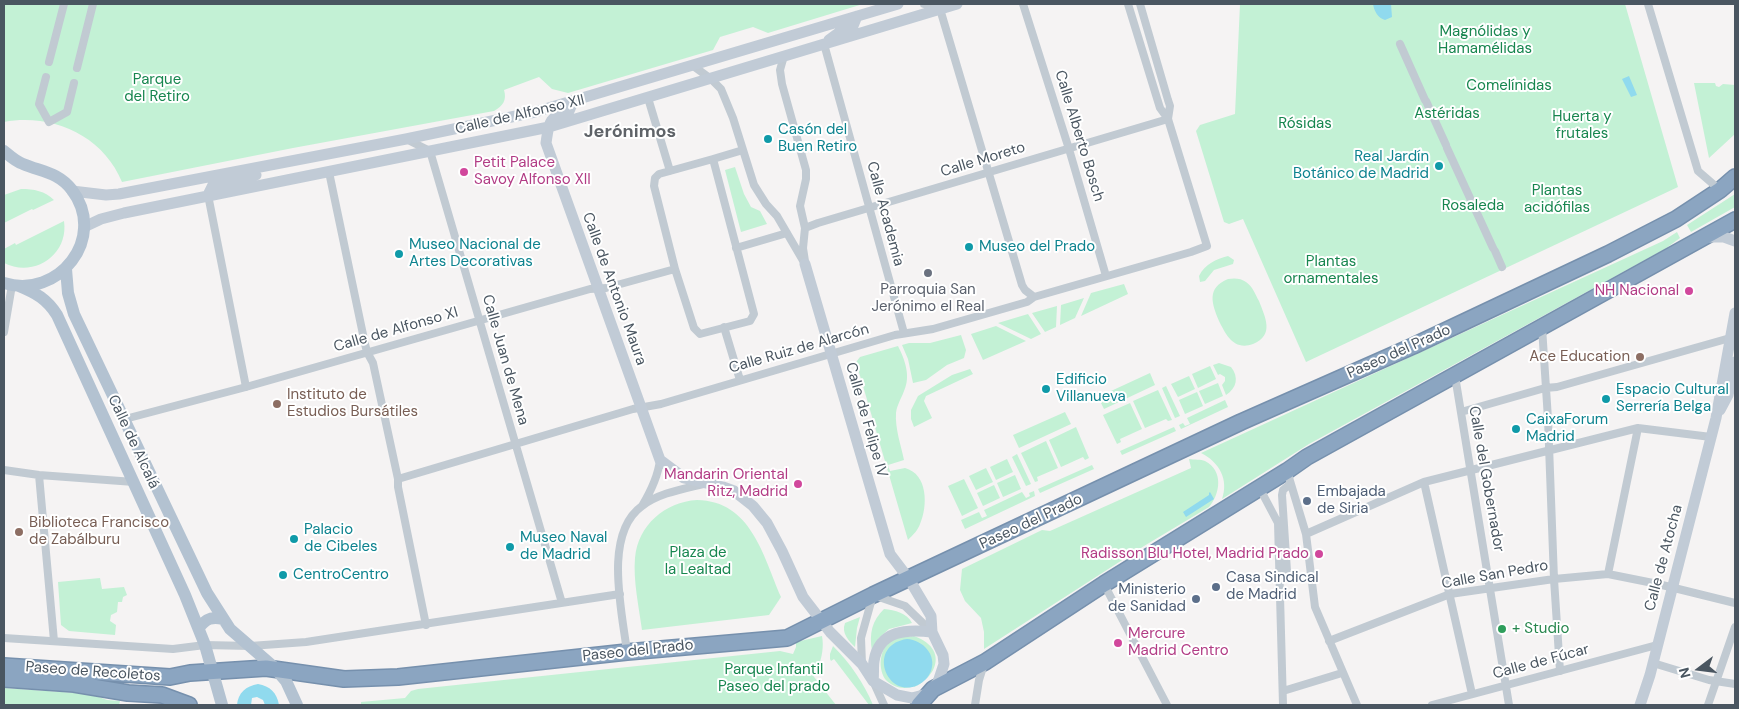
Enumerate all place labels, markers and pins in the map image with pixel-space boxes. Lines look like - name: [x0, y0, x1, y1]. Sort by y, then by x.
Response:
- place label: Casón del Buen Retiro: [778, 121, 857, 156]
- marker: Casón del Buen Retiro: [762, 133, 774, 145]
- place label: Real Jardín Botánico de Madrid: [1293, 148, 1429, 183]
- place label: Petit Palace Savoy Alfonso XII: [474, 154, 591, 189]
- marker: Real Jardín Botánico de Madrid: [1433, 160, 1445, 172]
- marker: Petit Palace Savoy Alfonso XII: [458, 166, 470, 178]
- place label: Museo Nacional de Artes Decorativas: [409, 236, 541, 271]
- place label: Museo del Prado: [979, 238, 1095, 256]
- marker: Museo del Prado: [963, 241, 975, 253]
- marker: Museo Nacional de Artes Decorativas: [393, 248, 405, 260]
- marker: Parroquia San Jerónimo el Real: [922, 267, 934, 279]
- place label: Parroquia San Jerónimo el Real: [872, 281, 984, 316]
- place label: NH Nacional: [1595, 282, 1679, 300]
- marker: NH Nacional: [1683, 285, 1695, 297]
- place label: Ace Education: [1529, 348, 1630, 366]
- marker: Ace Education: [1634, 351, 1646, 363]
- place label: Edificio Villanueva: [1056, 371, 1126, 406]
- place label: Espacio Cultural Serrería Belga: [1616, 381, 1729, 416]
- marker: Edificio Villanueva: [1040, 383, 1052, 395]
- place label: Instituto de Estudios Bursátiles: [287, 386, 418, 421]
- marker: Espacio Cultural Serrería Belga: [1600, 393, 1612, 405]
- marker: Instituto de Estudios Bursátiles: [271, 398, 283, 410]
- place label: CaixaForum Madrid: [1526, 411, 1608, 446]
- marker: CaixaForum Madrid: [1510, 423, 1522, 435]
- place label: Mandarin Oriental Ritz, Madrid: [664, 466, 788, 501]
- marker: Mandarin Oriental Ritz, Madrid: [792, 478, 804, 490]
- place label: Embajada de Siria: [1317, 483, 1386, 518]
- marker: Embajada de Siria: [1301, 495, 1313, 507]
- place label: Biblioteca Francisco de Zabálburu: [29, 514, 169, 549]
- place label: Palacio de Cibeles: [304, 521, 378, 556]
- marker: Biblioteca Francisco de Zabálburu: [13, 526, 25, 538]
- place label: Museo Naval de Madrid: [520, 529, 607, 564]
- marker: Palacio de Cibeles: [288, 533, 300, 545]
- marker: Museo Naval de Madrid: [504, 541, 516, 553]
- place label: Radisson Blu Hotel, Madrid Prado: [1081, 545, 1309, 563]
- marker: Radisson Blu Hotel, Madrid Prado: [1313, 548, 1325, 560]
- place label: CentroCentro: [293, 566, 389, 584]
- marker: CentroCentro: [277, 569, 289, 581]
- place label: Casa Sindical de Madrid: [1226, 569, 1319, 604]
- place label: Ministerio de Sanidad: [1108, 581, 1186, 616]
- marker: Casa Sindical de Madrid: [1210, 581, 1222, 593]
- marker: Ministerio de Sanidad: [1190, 593, 1202, 605]
- place label: + Studio: [1512, 620, 1569, 638]
- marker: + Studio: [1496, 623, 1508, 635]
- place label: Mercure Madrid Centro: [1128, 625, 1229, 660]
- marker: Mercure Madrid Centro: [1112, 637, 1124, 649]

